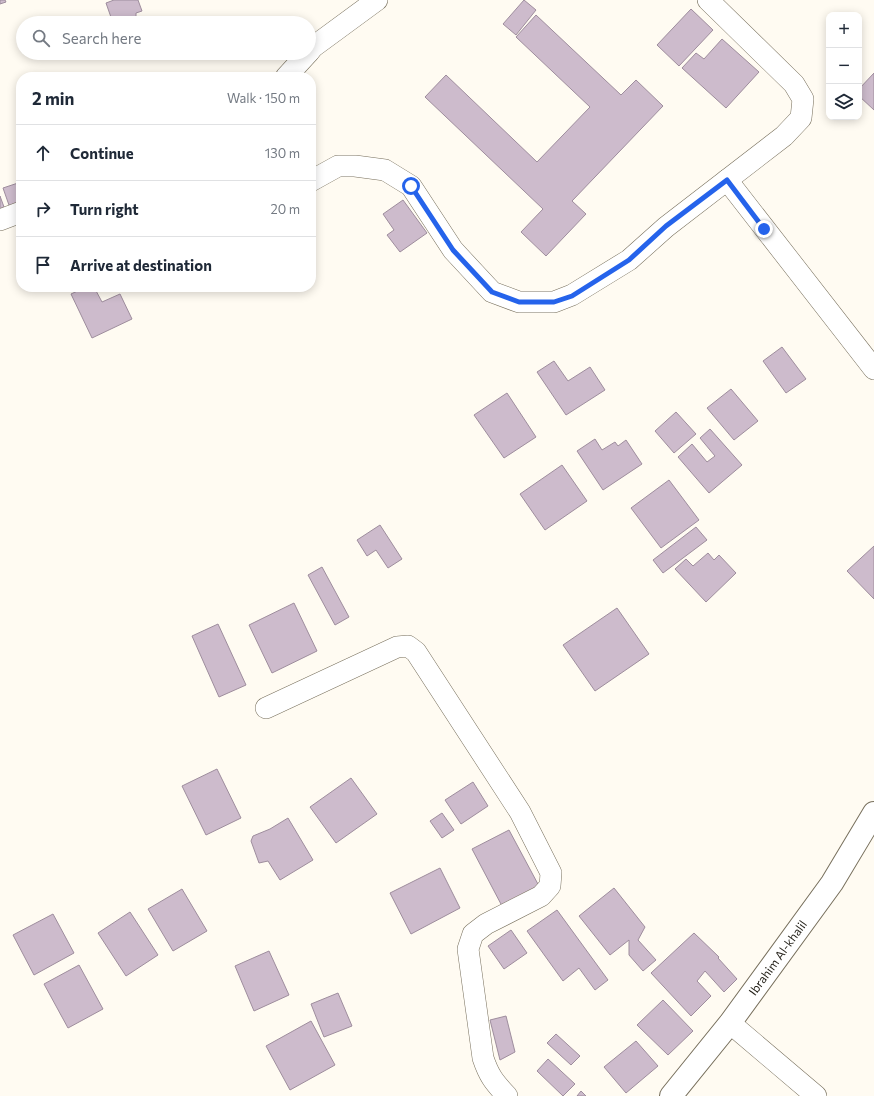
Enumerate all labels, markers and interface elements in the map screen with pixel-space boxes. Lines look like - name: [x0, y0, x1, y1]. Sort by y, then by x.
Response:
- map controls: [826, 12, 862, 120]
- button: +: [826, 12, 862, 48]
- search box: [16, 16, 316, 60]
- icon: search: [30, 27, 52, 49]
- text: Search here: [62, 29, 141, 47]
- button: −: [826, 48, 862, 84]
- button: layers: [826, 84, 862, 120]
- text: 2 min: [32, 88, 74, 109]
- text: Walk · 150 m: [227, 90, 300, 106]
- icon: ahead: [32, 142, 54, 164]
- text: Continue: [70, 144, 134, 162]
- text: 130 m: [265, 145, 300, 161]
- route start: [402, 177, 420, 195]
- icon: right: [32, 198, 54, 220]
- text: Turn right: [70, 200, 139, 218]
- text: 20 m: [271, 201, 300, 217]
- route end: [755, 220, 773, 238]
- icon: arrive: [32, 254, 54, 276]
- text: Arrive at destination: [70, 256, 212, 274]
- street label: Ibrahim Al-khalil: [745, 917, 809, 998]

